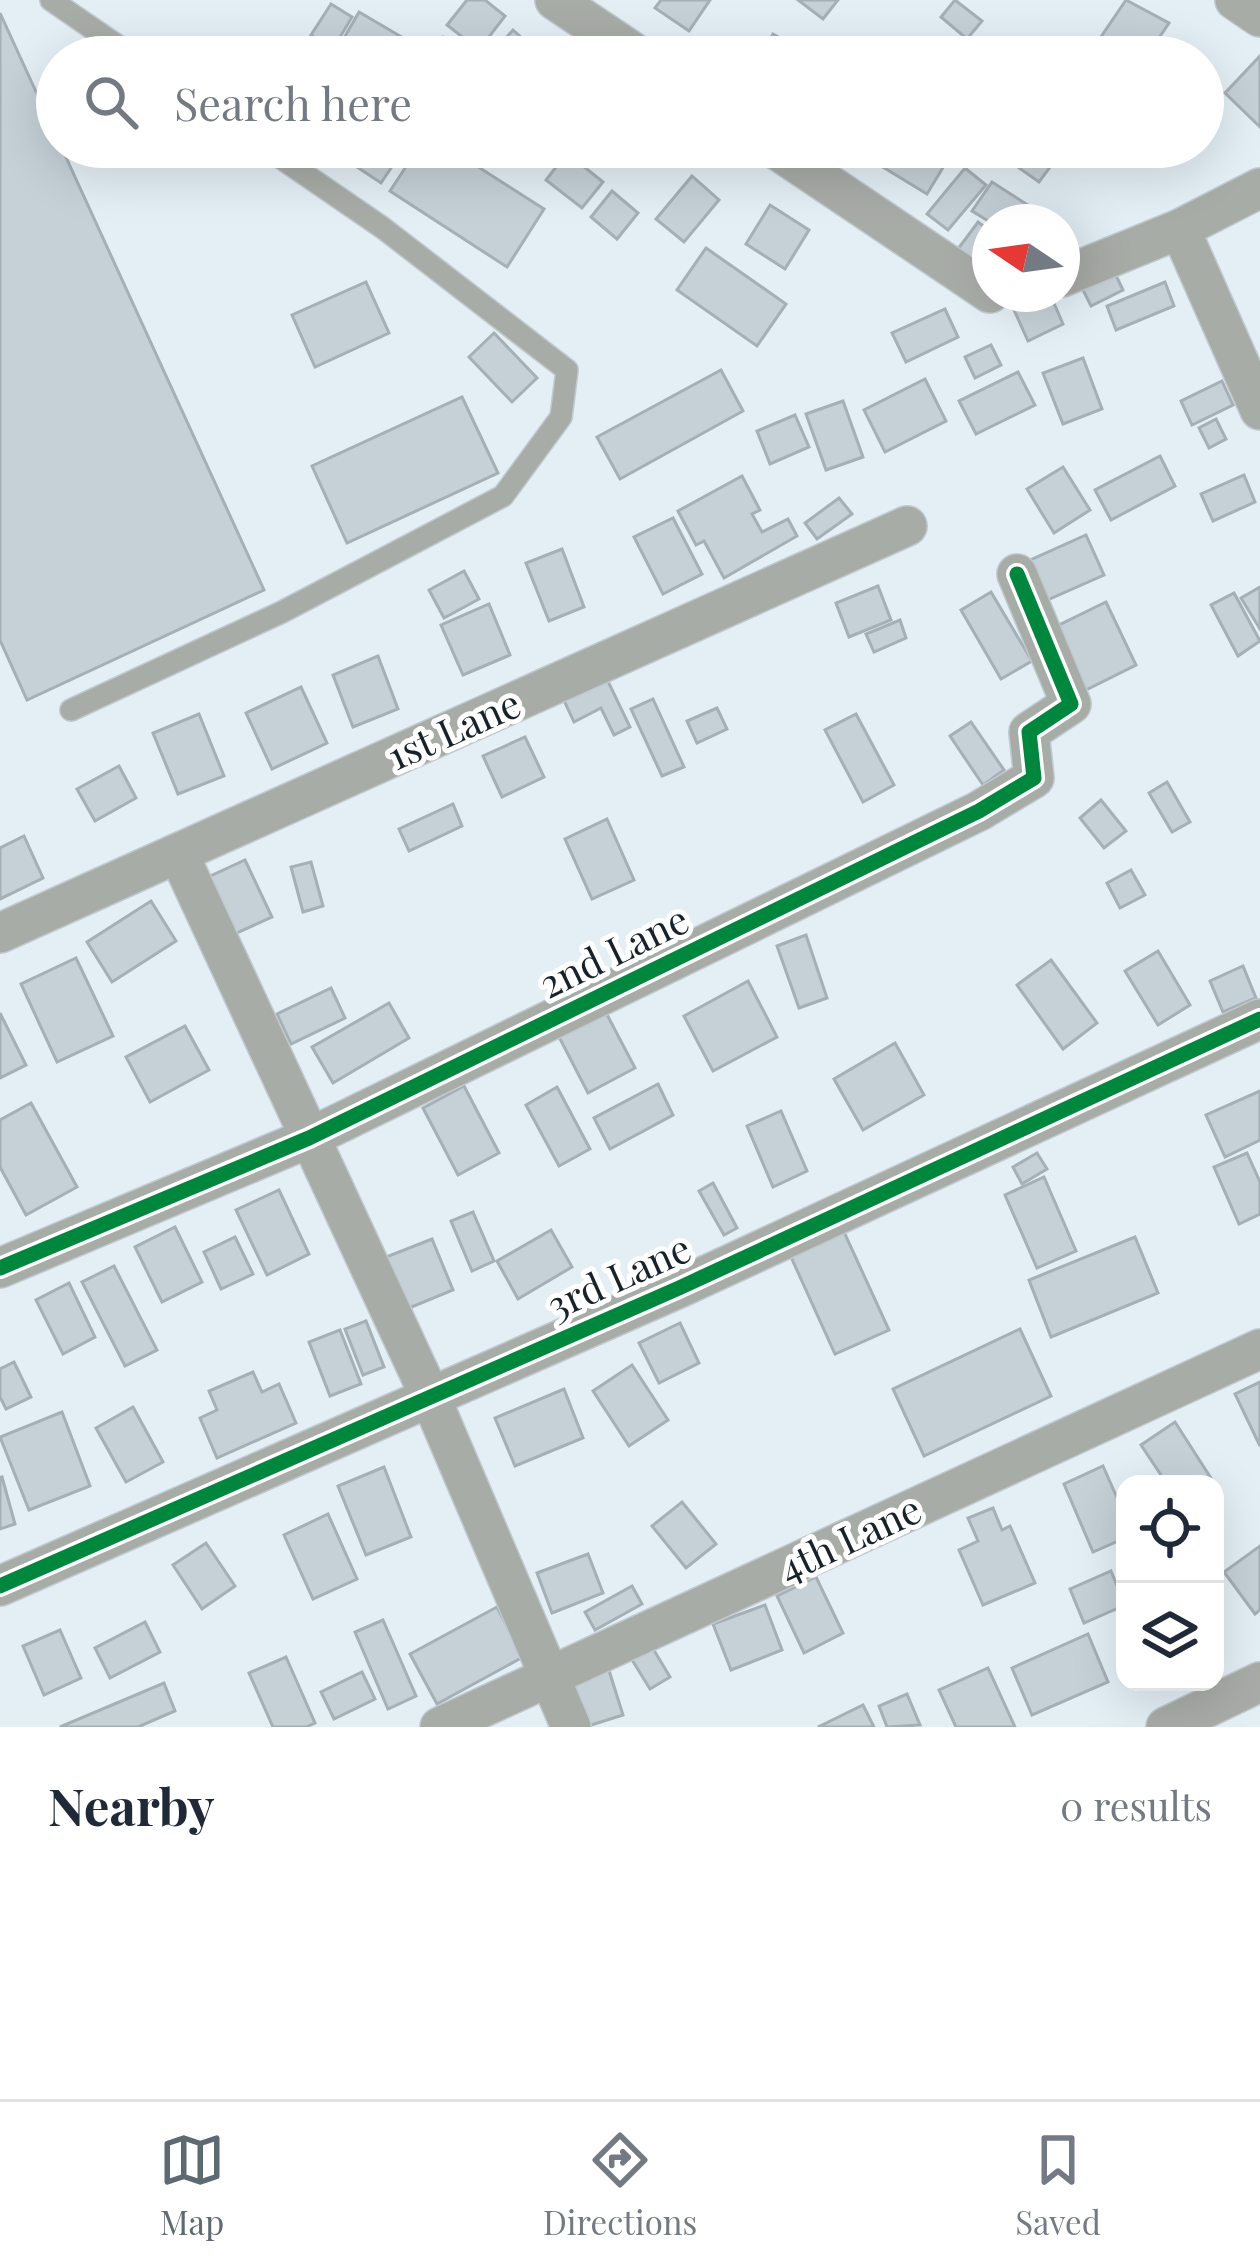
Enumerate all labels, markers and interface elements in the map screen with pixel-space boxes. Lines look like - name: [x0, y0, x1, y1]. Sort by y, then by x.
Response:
- search box: [36, 36, 1224, 168]
- icon: search: [78, 69, 144, 135]
- text: Search here: [174, 72, 412, 132]
- north arrow: [972, 204, 1080, 312]
- street label: 1st Lane: [379, 676, 528, 780]
- street label: 2nd Lane: [530, 892, 696, 1009]
- street label: 3rd Lane: [538, 1221, 698, 1330]
- map controls: [1116, 1475, 1224, 1691]
- button: locate: [1116, 1475, 1224, 1583]
- street label: 4th Lane: [770, 1482, 929, 1593]
- button: layers: [1116, 1583, 1224, 1691]
- text: Nearby: [48, 1771, 214, 1839]
- text: 0 results: [1060, 1779, 1212, 1831]
- tab: Map: [159, 2127, 225, 2243]
- tab: Directions: [543, 2127, 697, 2243]
- tab: Saved: [1015, 2127, 1101, 2243]

